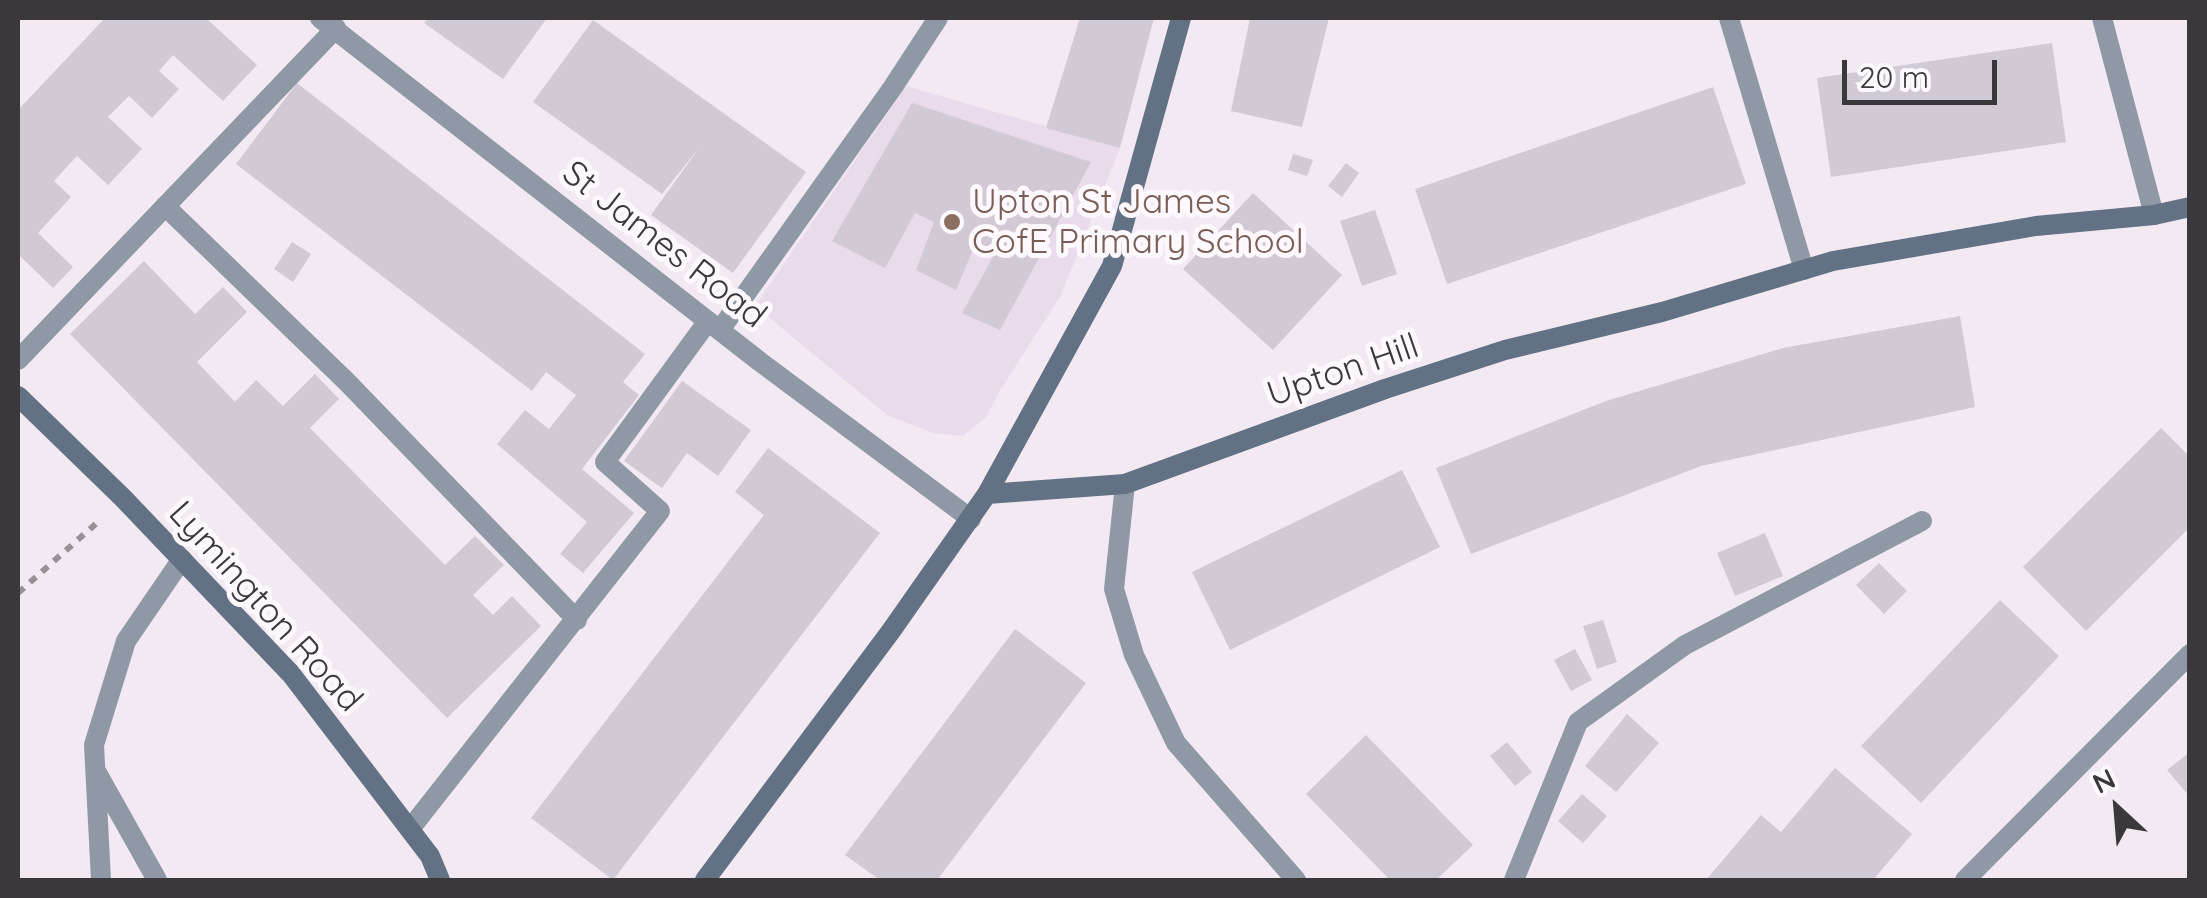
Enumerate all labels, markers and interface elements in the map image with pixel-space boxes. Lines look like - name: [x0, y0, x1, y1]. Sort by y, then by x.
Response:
- scale bar: [1847, 40, 2002, 102]
- text: 20 m: [1859, 58, 1929, 96]
- street label: St James Road: [554, 152, 774, 338]
- place label: Upton St James CofE Primary School: [972, 181, 1304, 263]
- marker: Upton St James CofE Primary School: [941, 211, 963, 233]
- street label: Upton Hill: [1262, 325, 1424, 417]
- street label: Lymington Road: [160, 493, 370, 721]
- north arrow: [2067, 758, 2167, 858]
- text: N: [2087, 760, 2121, 801]

